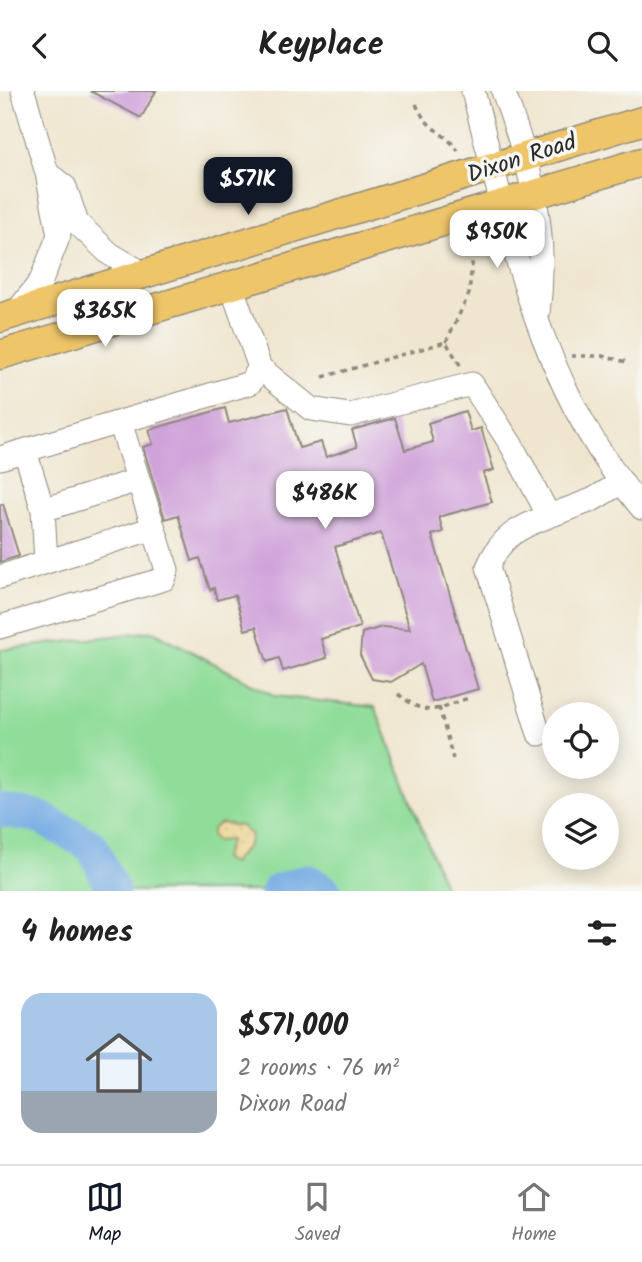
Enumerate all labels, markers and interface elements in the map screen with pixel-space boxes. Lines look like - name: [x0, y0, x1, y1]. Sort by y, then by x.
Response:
- text: Keyplace: [259, 20, 383, 71]
- icon: back: [21, 27, 59, 65]
- icon: search: [583, 27, 621, 65]
- street label: Dixon Road: [462, 123, 583, 195]
- pin: $571K: [199, 157, 297, 217]
- text: $571K: [220, 162, 276, 198]
- pin: $950K: [448, 211, 546, 270]
- text: $950K: [466, 215, 528, 251]
- pin: $365K: [56, 289, 154, 349]
- text: $365K: [73, 294, 137, 330]
- pin: $486K: [276, 471, 374, 531]
- text: $486K: [292, 476, 358, 512]
- map controls: [542, 702, 619, 870]
- button: locate: [542, 702, 619, 779]
- button: layers: [542, 793, 619, 870]
- text: 4 homes: [21, 909, 133, 957]
- icon: filters: [583, 914, 621, 952]
- text: $571,000: [238, 1003, 348, 1051]
- icon: home: [77, 1021, 161, 1105]
- text: 2 rooms · 76 m²: [238, 1051, 399, 1087]
- text: Dixon Road: [238, 1087, 346, 1123]
- tab: Map: [86, 1178, 124, 1250]
- tab: Saved: [295, 1178, 340, 1250]
- tab: Home: [511, 1178, 556, 1250]

